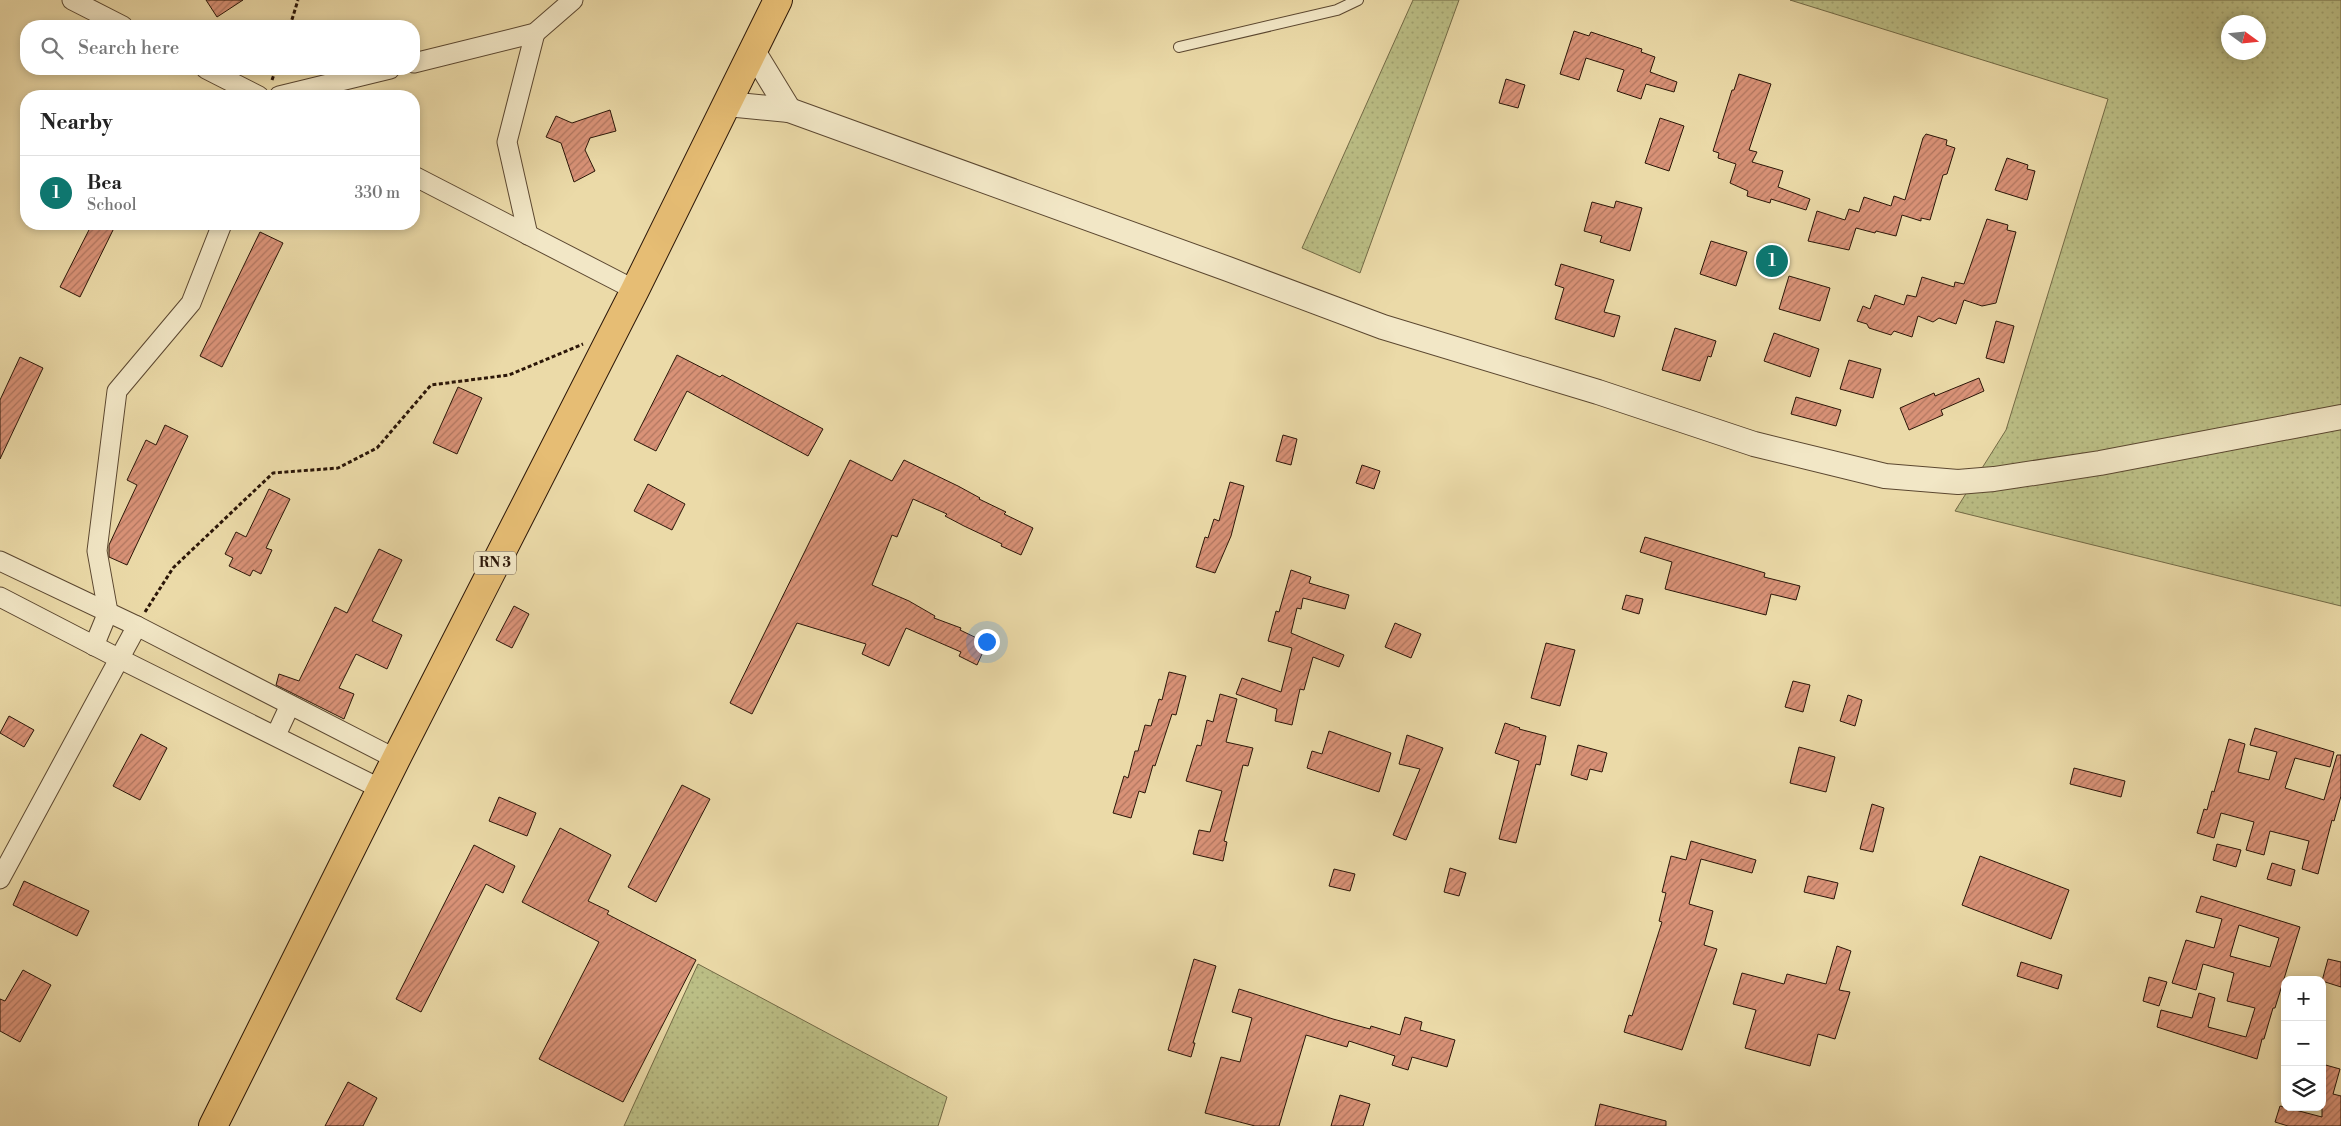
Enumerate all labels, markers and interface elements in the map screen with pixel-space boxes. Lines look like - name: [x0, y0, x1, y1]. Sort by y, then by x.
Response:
- north arrow: [2221, 15, 2266, 60]
- search box: [20, 20, 420, 75]
- icon: search: [38, 34, 66, 62]
- text: Search here: [78, 36, 179, 60]
- text: Nearby: [40, 110, 113, 136]
- text: Bea: [87, 171, 122, 195]
- text: 1: [52, 183, 60, 203]
- text: 330 m: [354, 183, 400, 203]
- text: School: [87, 195, 136, 215]
- pin: 1: [1756, 242, 1788, 280]
- road number: RN 3: [474, 552, 516, 574]
- your location: [974, 629, 1000, 655]
- map controls: [2281, 976, 2326, 1111]
- button: +: [2281, 976, 2326, 1021]
- button: −: [2281, 1021, 2326, 1066]
- button: layers: [2281, 1066, 2326, 1111]

